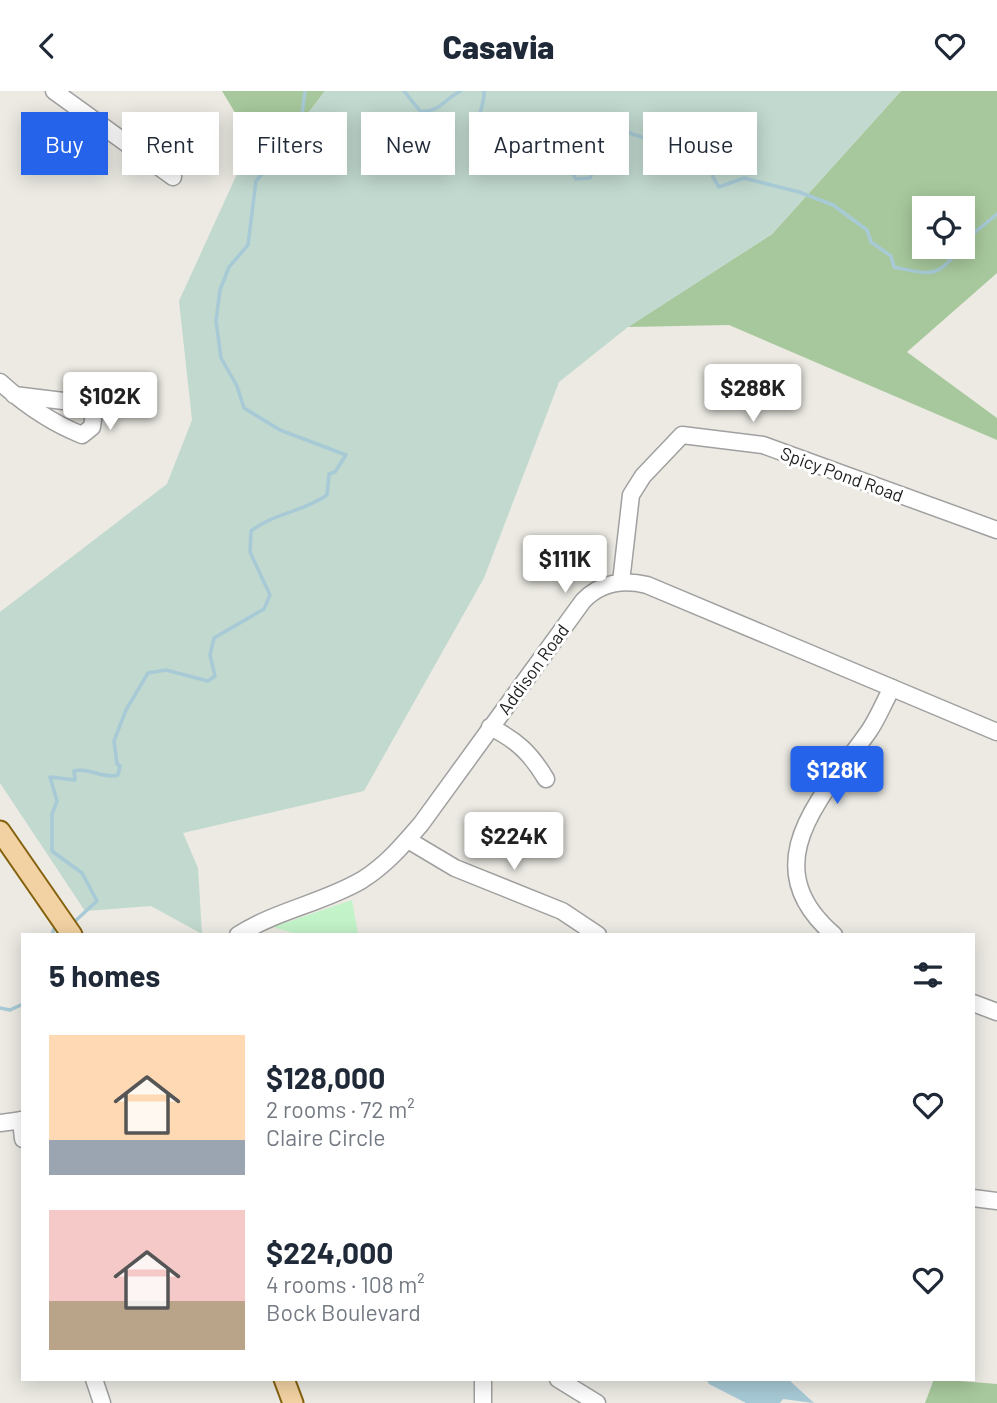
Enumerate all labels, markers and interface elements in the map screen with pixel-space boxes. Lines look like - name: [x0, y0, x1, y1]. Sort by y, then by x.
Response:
- icon: back: [28, 27, 66, 65]
- text: Casavia: [443, 27, 554, 65]
- icon: heart: [931, 27, 969, 65]
- chip: Buy: [21, 112, 108, 175]
- chip: Rent: [122, 112, 219, 175]
- chip: Filters: [233, 112, 347, 175]
- chip: New: [361, 112, 455, 175]
- chip: Apartment: [469, 112, 629, 175]
- chip: House: [643, 112, 757, 175]
- map controls: [912, 196, 975, 259]
- button: locate: [912, 196, 975, 259]
- pin: $288K: [704, 365, 802, 424]
- pin: $102K: [61, 373, 159, 432]
- text: $288K: [720, 373, 786, 401]
- text: $102K: [79, 381, 141, 409]
- street label: Spicy Pond Road: [778, 442, 906, 506]
- pin: $111K: [516, 535, 614, 595]
- text: $111K: [539, 544, 591, 572]
- street label: Addison Road: [493, 619, 573, 719]
- pin: $128K: [788, 747, 886, 806]
- text: $128K: [806, 755, 868, 783]
- pin: $224K: [465, 813, 563, 872]
- text: $224K: [480, 821, 548, 849]
- icon: filters: [909, 956, 947, 994]
- text: 5 homes: [49, 957, 160, 993]
- text: $128,000: [266, 1059, 385, 1095]
- icon: home: [105, 1063, 189, 1147]
- icon: heart: [909, 1086, 947, 1124]
- text: 2 rooms · 72 m²: [266, 1095, 415, 1123]
- text: Claire Circle: [266, 1123, 386, 1151]
- text: $224,000: [266, 1234, 393, 1270]
- icon: home: [105, 1238, 189, 1322]
- icon: heart: [909, 1261, 947, 1299]
- text: 4 rooms · 108 m²: [266, 1270, 425, 1298]
- text: Bock Boulevard: [266, 1298, 421, 1326]

